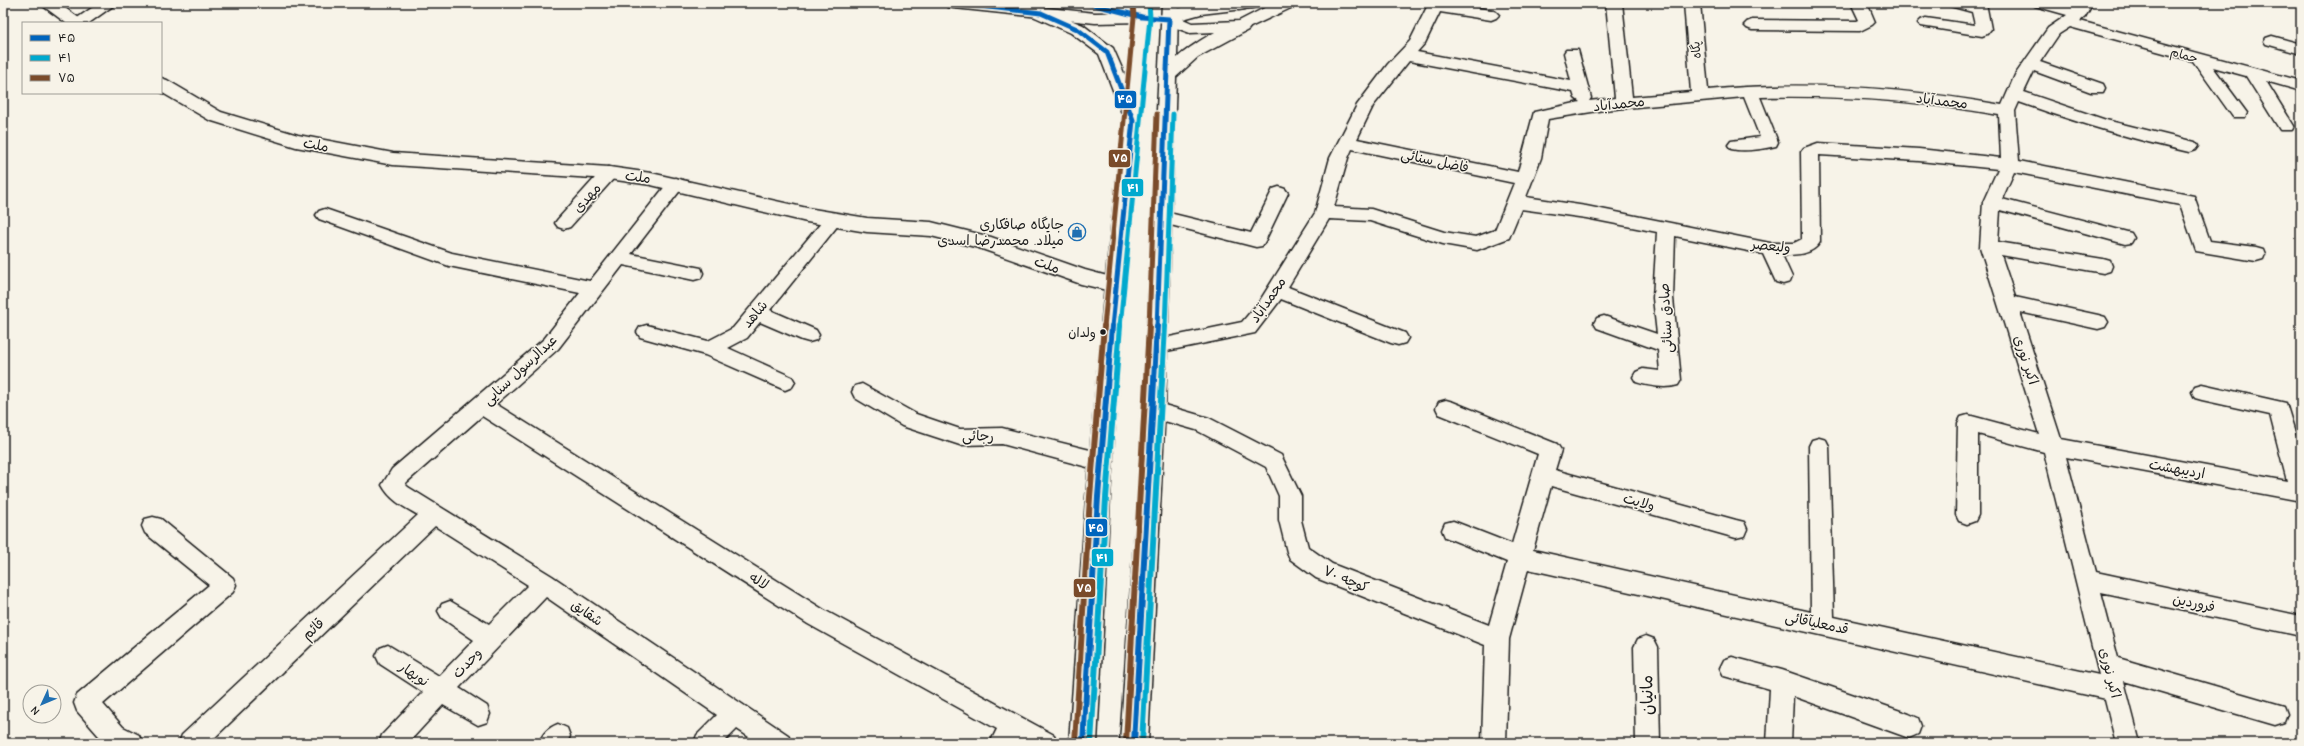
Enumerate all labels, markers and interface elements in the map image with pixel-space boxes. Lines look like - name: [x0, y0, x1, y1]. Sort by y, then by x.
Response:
- legend: [22, 22, 162, 94]
- text: ۴۵: [58, 31, 75, 45]
- street label: پگاه: [1688, 41, 1705, 59]
- street label: حمام: [2168, 45, 2199, 67]
- text: ۴۱: [58, 51, 71, 65]
- text: ۷۵: [58, 71, 75, 85]
- street label: محمدآباد: [1915, 89, 1969, 113]
- line badge: ۴۵: [1114, 90, 1137, 109]
- text: ۴۵: [1117, 93, 1133, 106]
- street label: محمدآباد: [1592, 93, 1646, 115]
- street label: ملت: [302, 134, 330, 156]
- street label: فاضل سنائی: [1399, 146, 1471, 176]
- line badge: ۷۵: [1108, 149, 1131, 168]
- text: ۷۵: [1112, 152, 1128, 165]
- street label: ملت: [624, 167, 652, 187]
- line badge: ۴۱: [1121, 178, 1144, 197]
- street label: مهدی: [569, 180, 605, 216]
- text: ۴۱: [1127, 182, 1139, 195]
- place label: جایگاه صافکاری میلاد. محمدرضا اسدی: [937, 216, 1064, 249]
- shop icon: جایگاه صافکاری میلاد. محمدرضا اسدی: [1067, 222, 1087, 242]
- street label: ولیعصر: [1749, 235, 1792, 257]
- street label: ملت: [1032, 253, 1062, 277]
- street label: محمدآباد: [1246, 274, 1290, 326]
- street label: صادق سنائی: [1656, 283, 1676, 353]
- street label: شاهد: [739, 297, 771, 331]
- place label: ولدان: [1068, 325, 1096, 342]
- marker: ولدان: [1098, 327, 1108, 337]
- street label: عبدالرسول سنایی: [479, 331, 561, 409]
- street label: اکبر نوری: [2010, 333, 2042, 387]
- street label: رجائی: [962, 427, 994, 445]
- street label: اردیبهشت: [2148, 456, 2206, 482]
- street label: ولایت: [1621, 489, 1657, 515]
- line badge: ۴۵: [1085, 518, 1108, 537]
- text: ۴۵: [1088, 522, 1104, 535]
- line badge: ۴۱: [1091, 548, 1114, 567]
- text: ۴۱: [1096, 552, 1108, 565]
- street label: کوچه ۷۰: [1320, 562, 1371, 597]
- street label: لاله: [746, 569, 772, 593]
- line badge: ۷۵: [1073, 578, 1096, 598]
- text: ۷۵: [1076, 582, 1092, 595]
- street label: فروردین: [2171, 590, 2217, 616]
- street label: شقایق: [568, 596, 606, 630]
- street label: قدمعلیآقائی: [1784, 608, 1850, 638]
- street label: قائم: [298, 614, 329, 645]
- street label: وحدت: [449, 644, 485, 682]
- street label: اکبر نوری: [2096, 646, 2124, 700]
- street label: نوبهار: [395, 657, 432, 690]
- street label: مانیان: [1637, 675, 1657, 715]
- north arrow: [22, 684, 62, 724]
- text: N: [28, 703, 42, 718]

